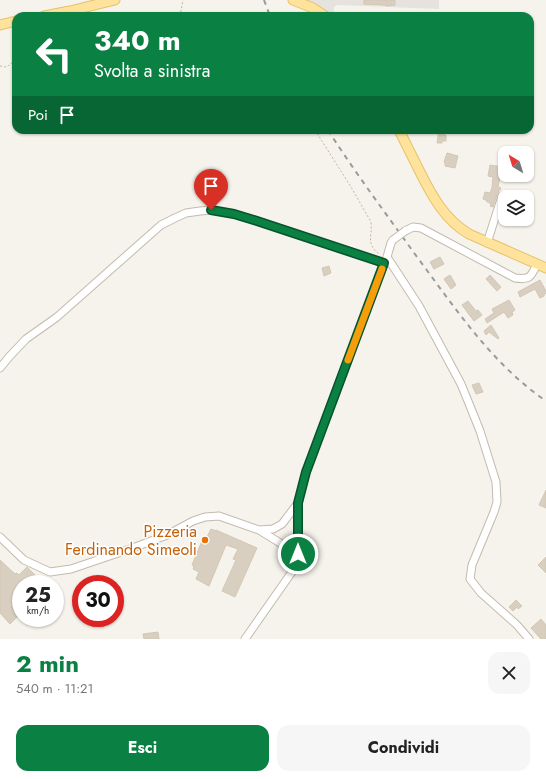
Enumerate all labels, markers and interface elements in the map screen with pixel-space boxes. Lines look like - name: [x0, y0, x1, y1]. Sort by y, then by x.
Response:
- text: 340 m: [94, 20, 181, 61]
- icon: left: [28, 28, 80, 80]
- text: Svolta a sinistra: [94, 58, 210, 84]
- text: Poi: [28, 104, 48, 126]
- icon: arrive: [56, 104, 78, 126]
- north arrow: [498, 146, 534, 182]
- map controls: [498, 146, 534, 226]
- pin: [194, 169, 228, 210]
- icon: arrive: [200, 175, 222, 197]
- button: layers: [498, 190, 534, 226]
- place label: Pizzeria Ferdinando Simeoli: [65, 520, 197, 561]
- position arrow: [277, 533, 319, 575]
- marker: Pizzeria Ferdinando Simeoli: [200, 535, 210, 545]
- speed limit sign: 30: [72, 575, 124, 627]
- text: 25: [25, 581, 51, 610]
- text: km/h: [27, 603, 49, 618]
- text: 2 min: [16, 646, 79, 681]
- button: close: [488, 652, 530, 694]
- text: 540 m · 11:21: [16, 679, 93, 698]
- button: Esci: [16, 725, 269, 771]
- button: Condividi: [277, 725, 530, 771]

